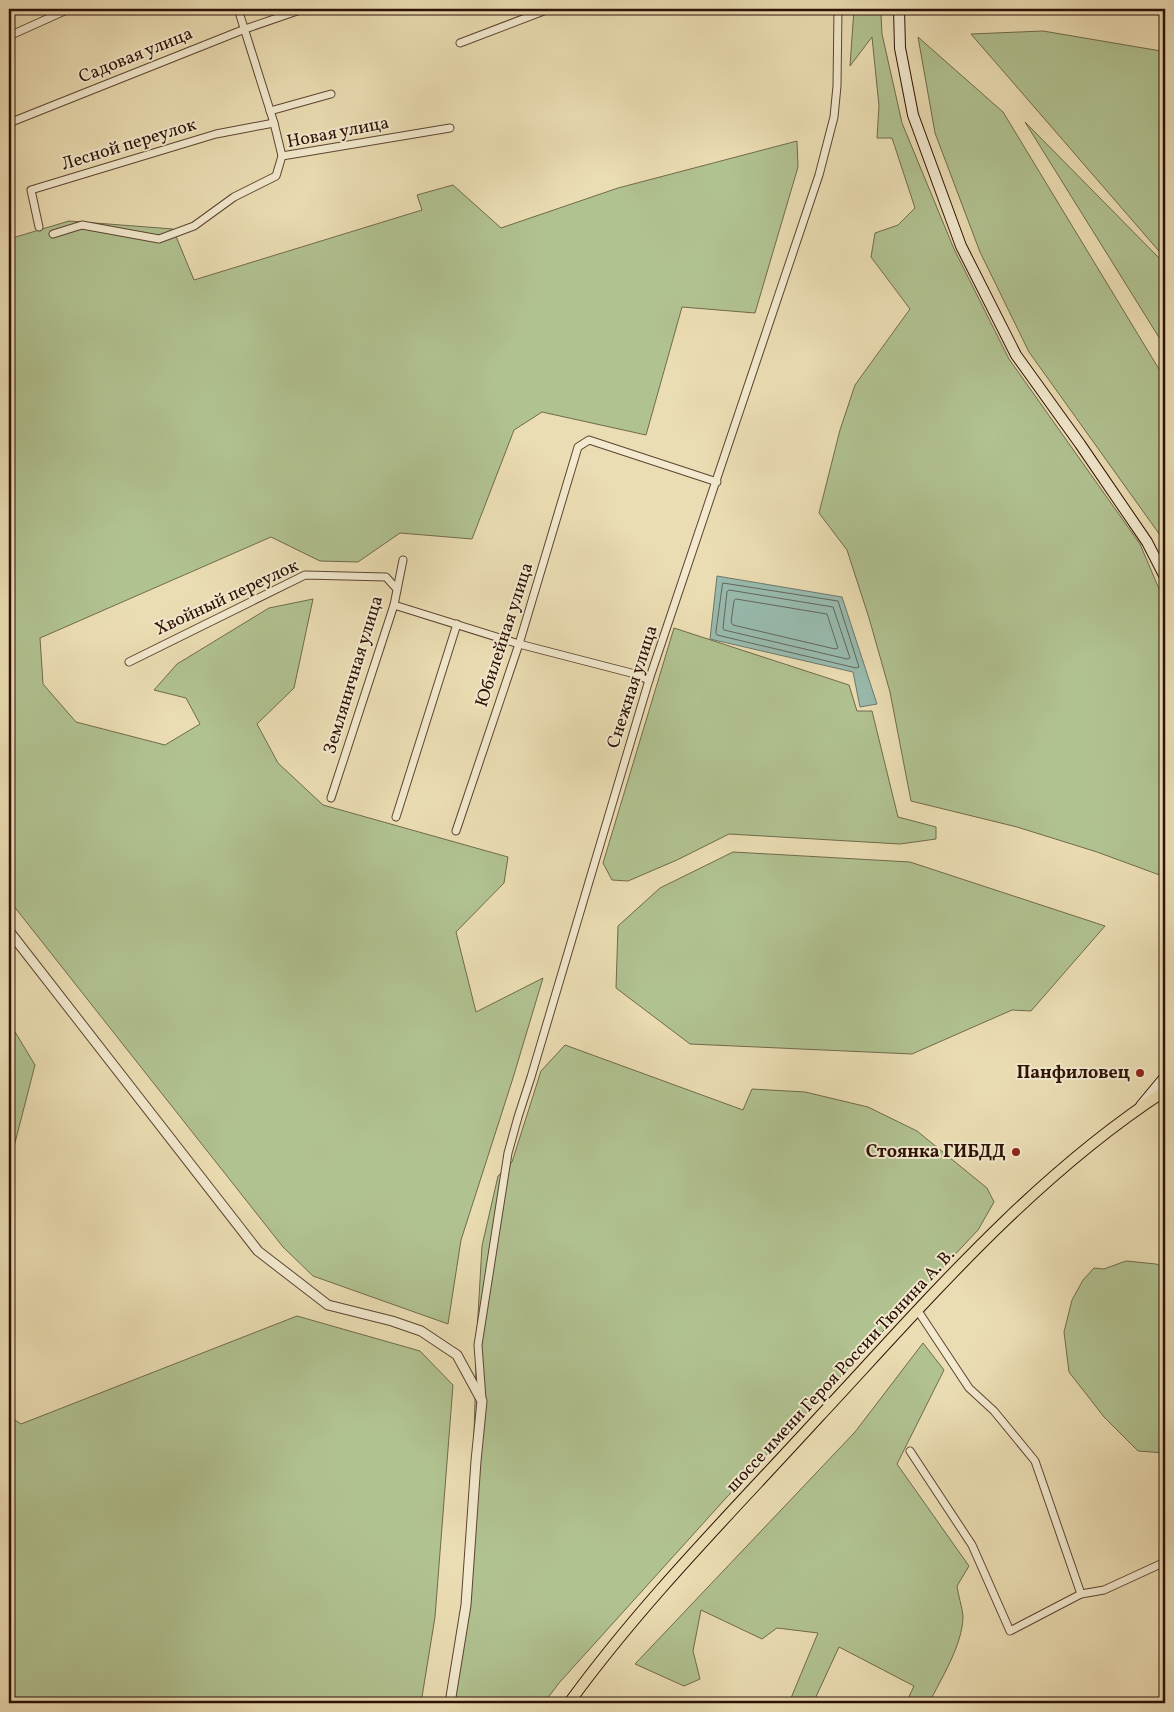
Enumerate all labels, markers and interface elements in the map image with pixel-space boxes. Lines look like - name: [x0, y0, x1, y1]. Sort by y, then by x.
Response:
- street label: Садовая улица: [75, 22, 197, 90]
- street label: Новая улица: [285, 111, 391, 155]
- street label: Лесной переулок: [59, 113, 200, 177]
- street label: Хвойный переулок: [151, 554, 303, 642]
- street label: Юбилейная улица: [470, 560, 540, 710]
- street label: Земляничная улица: [318, 593, 390, 757]
- street label: Снежная улица: [601, 622, 665, 752]
- place label: Панфиловец: [1016, 1061, 1130, 1086]
- marker: Панфиловец: [1134, 1067, 1146, 1079]
- place label: Стоянка ГИБДД: [866, 1140, 1006, 1165]
- marker: Стоянка ГИБДД: [1010, 1146, 1022, 1158]
- street label: шоссе имени Героя России Тюнина А. В.: [721, 1243, 961, 1499]

